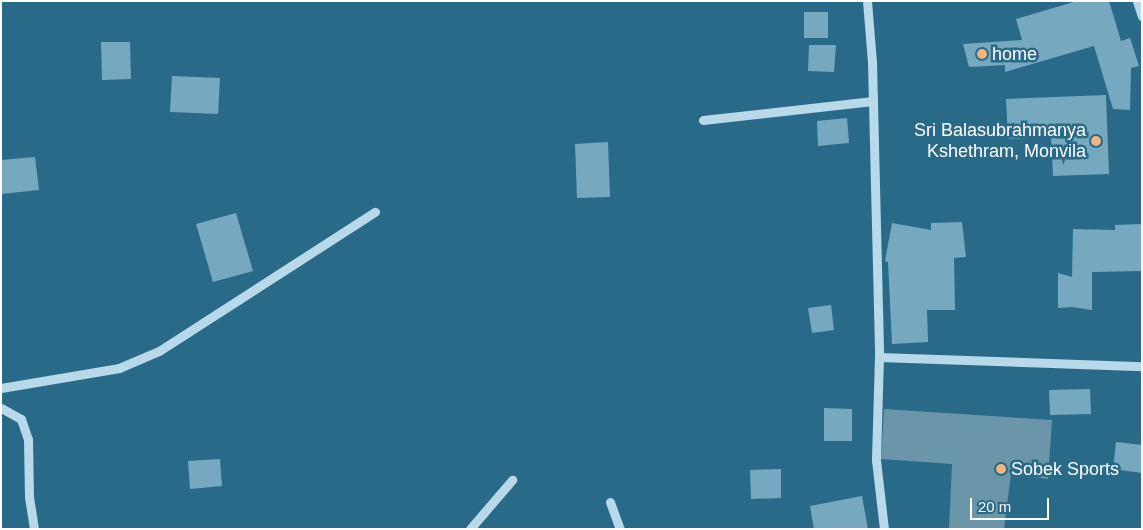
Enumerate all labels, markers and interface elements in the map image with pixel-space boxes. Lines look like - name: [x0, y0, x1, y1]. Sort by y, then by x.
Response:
- place label: home: [992, 43, 1037, 65]
- marker: home: [976, 48, 988, 60]
- place label: Sri Balasubrahmanya Kshethram, Monvila: [914, 120, 1086, 162]
- marker: Sri Balasubrahmanya Kshethram, Monvila: [1090, 135, 1102, 147]
- place label: Sobek Sports: [1011, 458, 1119, 480]
- marker: Sobek Sports: [995, 463, 1007, 475]
- scale bar: [973, 488, 1052, 520]
- text: 20 m: [978, 498, 1011, 515]

